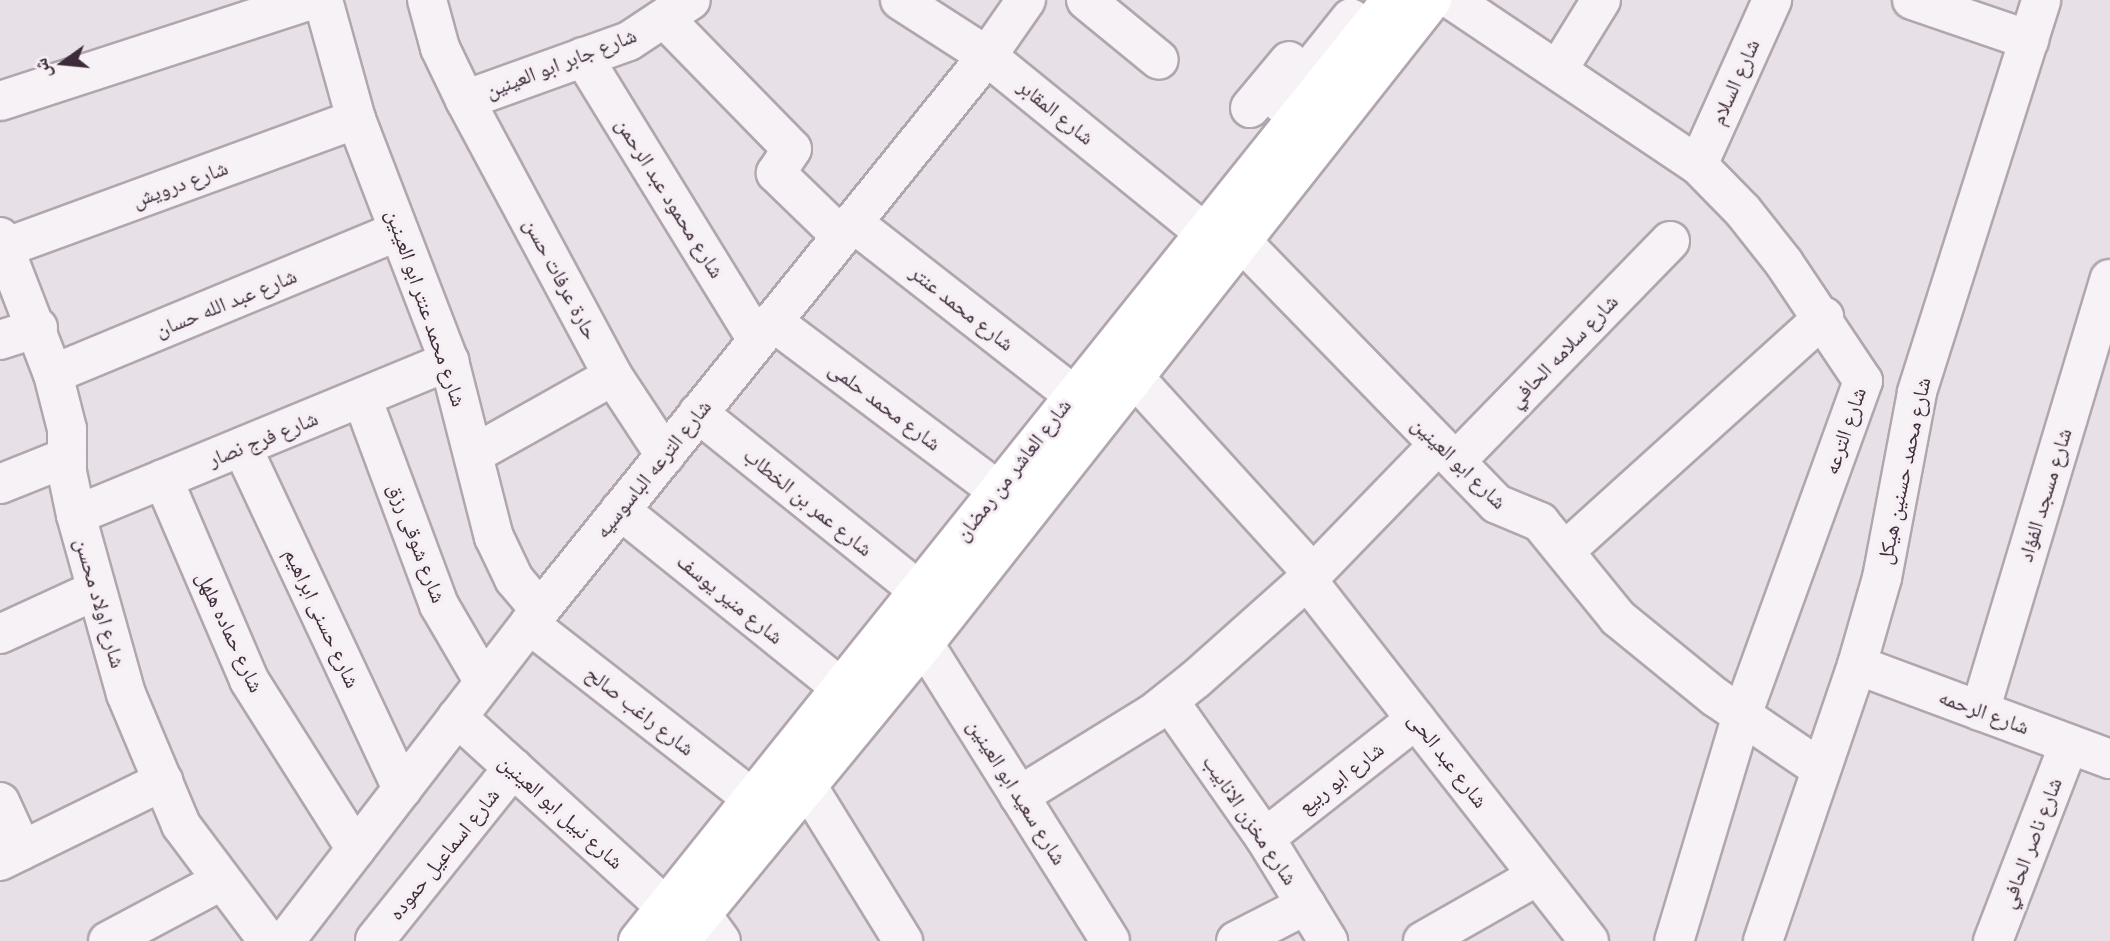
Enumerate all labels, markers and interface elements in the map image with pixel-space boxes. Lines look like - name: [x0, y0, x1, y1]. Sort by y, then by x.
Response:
- street label: شارع جابر ابو العينين: [482, 23, 640, 103]
- north arrow: [28, 28, 98, 98]
- street label: شارع السلام: [1705, 35, 1765, 129]
- text: ش: [29, 56, 56, 81]
- street label: شارع المقابر: [1013, 74, 1099, 150]
- street label: شارع محمود عبد الرحمن: [610, 113, 730, 283]
- street label: شارع درويش: [129, 155, 231, 213]
- street label: شارع محمد عنتر ابو العينين: [380, 206, 472, 410]
- street label: حارة عرفات حسن: [518, 214, 604, 344]
- street label: شارع محمد عنتر: [905, 260, 1019, 356]
- street label: شارع عبد الله حسان: [152, 263, 300, 343]
- street label: شارع سلامه الحافي: [1503, 289, 1623, 413]
- street label: شارع محمد حلمى: [824, 356, 946, 456]
- street label: شارع محمد حسنين هيكل: [1872, 375, 1936, 567]
- street label: شارع الترعه: [1818, 384, 1872, 478]
- street label: شارع العاشر من رمضان: [950, 394, 1076, 546]
- street label: شارع الترعه الباسوسيه: [589, 395, 717, 543]
- street label: شارع فرج نصار: [205, 406, 321, 472]
- street label: شارع ابو العينين: [1406, 412, 1512, 514]
- street label: شارع مسجد الفؤاد: [2013, 425, 2077, 565]
- street label: شارع عمر بن الخطاب: [738, 442, 878, 562]
- street label: شارع شوقى رزق: [383, 479, 451, 607]
- street label: شارع اولاد محسن: [69, 535, 131, 671]
- street label: شارع حسنى ابراهيم: [279, 544, 365, 692]
- street label: شارع منير يوسف: [672, 548, 788, 650]
- street label: شارع حماده هلهل: [191, 567, 269, 697]
- street label: شارع راغب صالح: [581, 661, 699, 761]
- street label: شارع الرحمه: [1935, 684, 2033, 740]
- street label: شارع عبد الحى: [1403, 707, 1493, 813]
- street label: شارع سعيد ابو العينين: [962, 714, 1072, 870]
- street label: شارع ابو ربيع: [1293, 737, 1389, 819]
- street label: شارع نبيل ابو العينين: [494, 749, 628, 875]
- street label: شارع مخزن الانابيب: [1197, 750, 1303, 890]
- street label: شارع ناصر الحافي: [1995, 774, 2067, 912]
- street label: شارع اسماعيل حموده: [383, 783, 505, 925]

